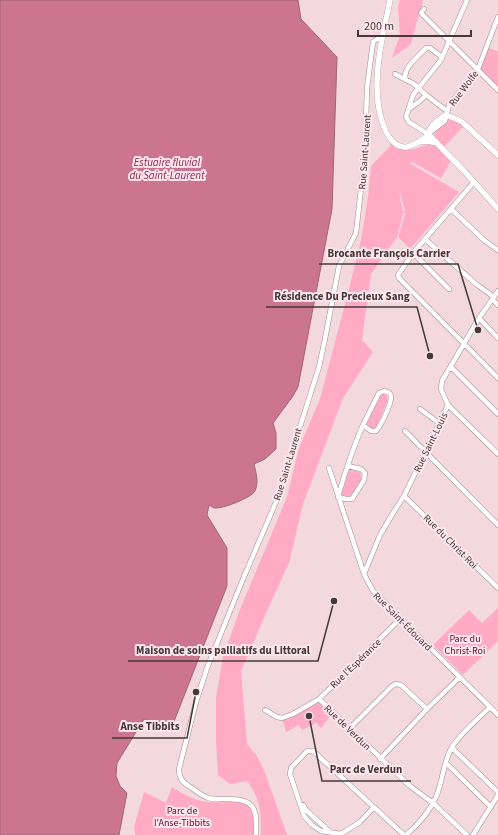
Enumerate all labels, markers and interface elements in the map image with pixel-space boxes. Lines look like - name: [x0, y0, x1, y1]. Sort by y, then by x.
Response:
- scale bar: [358, 12, 471, 38]
- text: 200 m: [364, 18, 394, 35]
- street label: Rue Wolfe: [446, 68, 482, 109]
- street label: Rue Saint-Laurent: [355, 113, 375, 190]
- water label: Estuaire fluvial du Saint-Laurent: [129, 155, 205, 183]
- callout: Brocante François Carrier: [319, 241, 458, 264]
- text: Brocante François Carrier: [328, 246, 451, 261]
- callout: Résidence Du Precieux Sang: [266, 284, 417, 307]
- text: Résidence Du Precieux Sang: [274, 289, 410, 304]
- street label: Rue Saint-Louis: [410, 410, 451, 475]
- street label: Rue Saint-Laurent: [270, 426, 306, 502]
- street label: Rue du Christ-Roi: [420, 511, 481, 572]
- street label: Rue Saint-Édouard: [370, 589, 435, 654]
- park label: Parc du Christ-Roi: [445, 632, 485, 658]
- street label: Rue l'Espérance: [327, 636, 384, 692]
- callout: Maison de soins palliatifs du Littoral: [128, 638, 318, 661]
- text: Maison de soins palliatifs du Littoral: [136, 643, 311, 658]
- street label: Rue de Verdun: [321, 702, 374, 754]
- callout: Anse Tibbits: [112, 715, 187, 738]
- text: Anse Tibbits: [119, 719, 180, 734]
- callout: Parc de Verdun: [322, 758, 411, 781]
- text: Parc de Verdun: [330, 762, 402, 777]
- park label: Parc de l'Anse-Tibbits: [154, 804, 210, 830]

